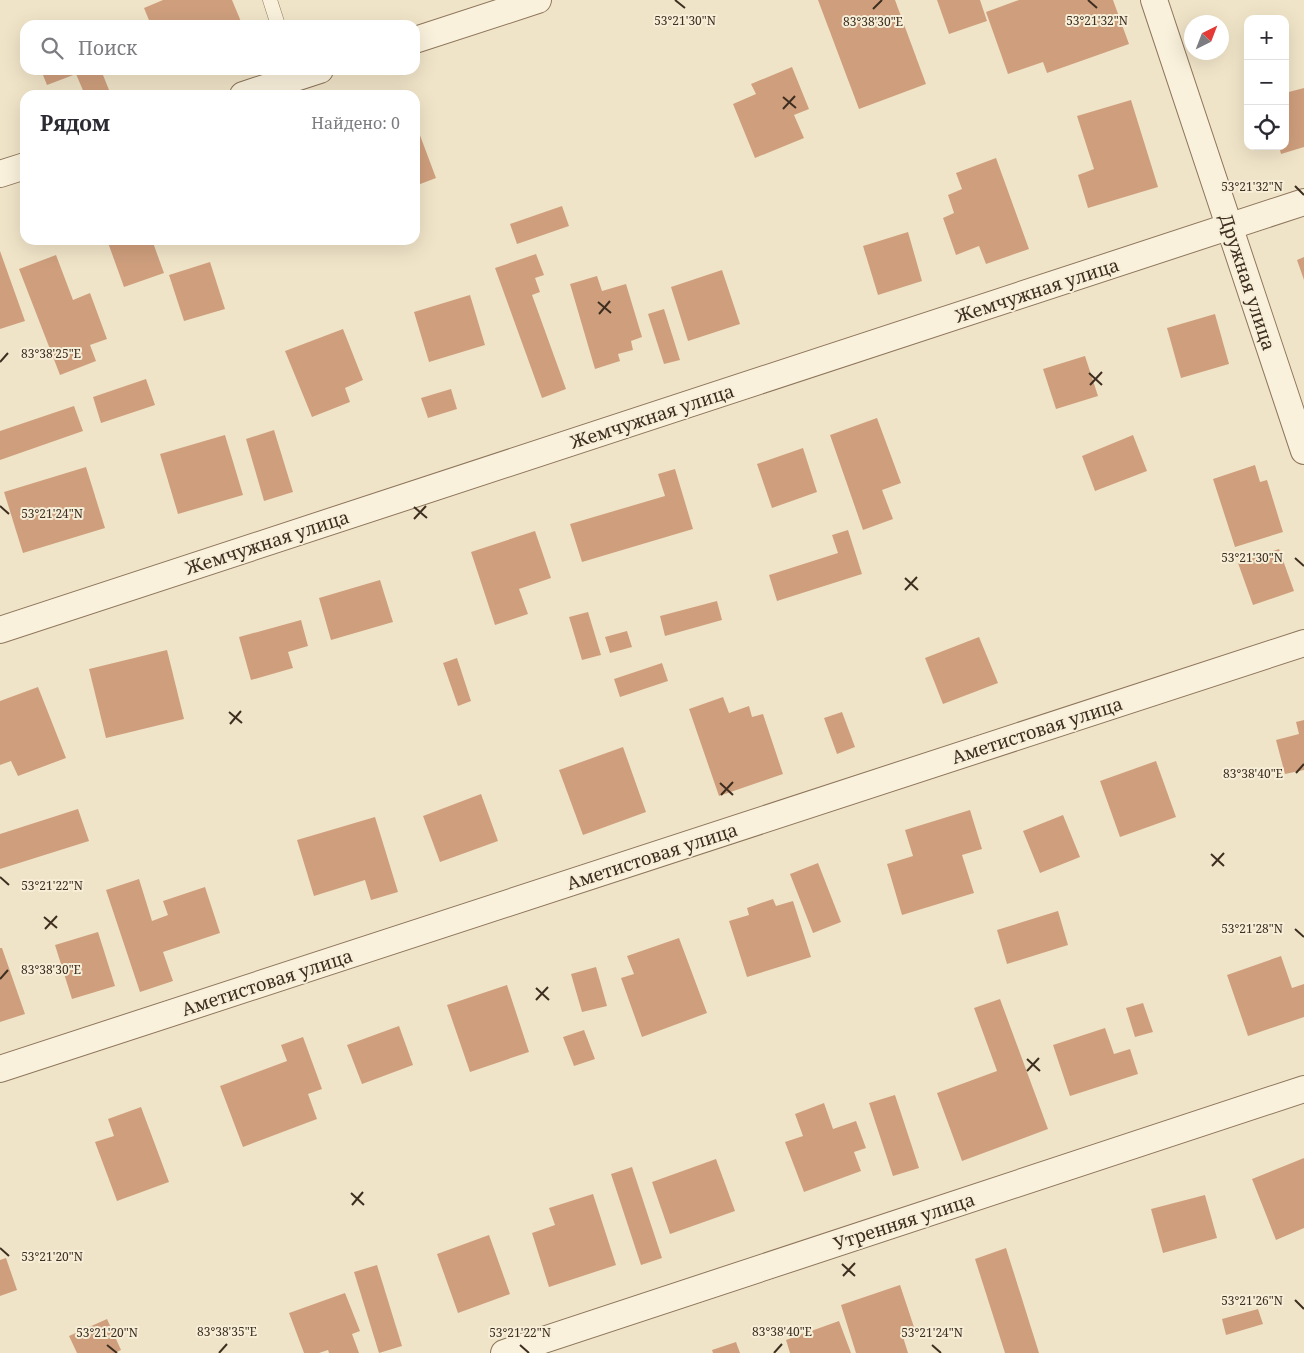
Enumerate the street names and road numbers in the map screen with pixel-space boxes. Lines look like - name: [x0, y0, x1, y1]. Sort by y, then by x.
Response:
- street label: Дружная улица: [1215, 211, 1281, 353]
- street label: Жемчужная улица: [951, 252, 1122, 328]
- street label: Жемчужная улица: [566, 378, 737, 454]
- street label: Жемчужная улица: [181, 504, 352, 580]
- street label: Аметистовая улица: [948, 691, 1126, 769]
- street label: Аметистовая улица: [563, 817, 741, 895]
- street label: Аметистовая улица: [178, 943, 356, 1021]
- street label: Утренняя улица: [830, 1187, 978, 1255]

